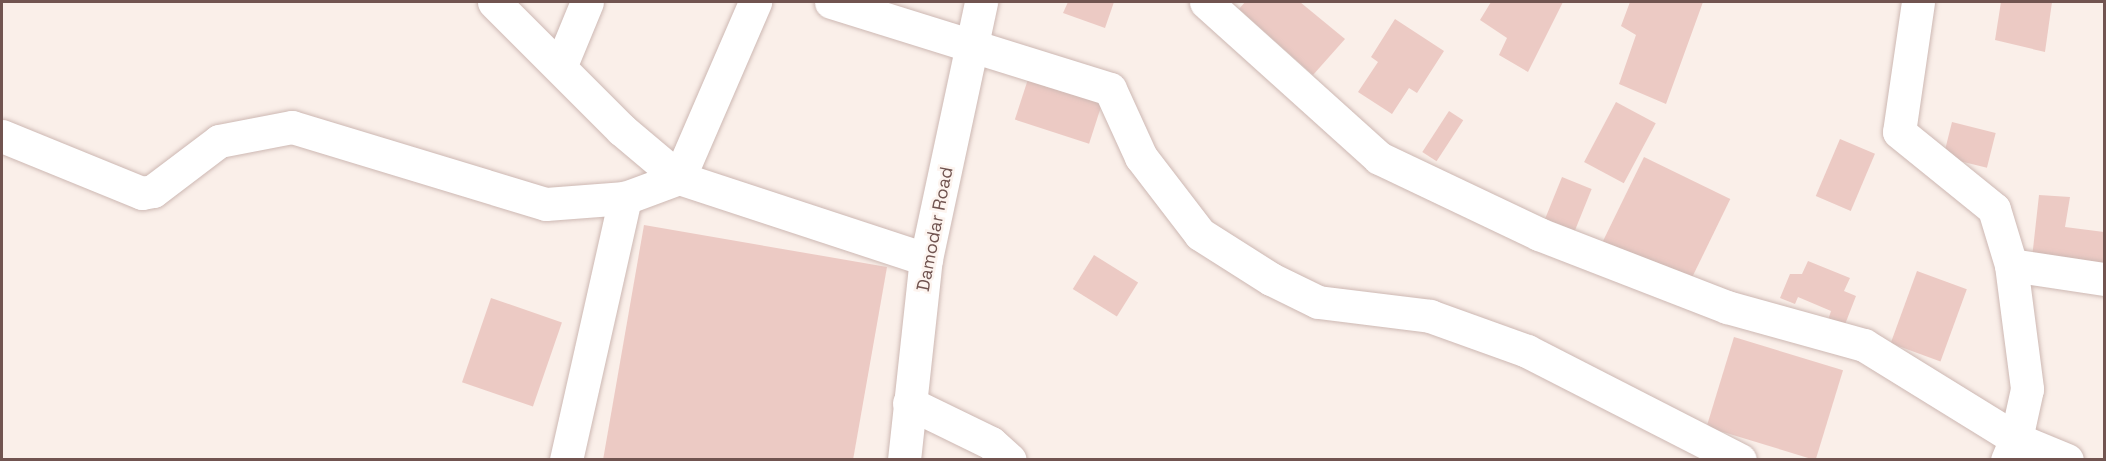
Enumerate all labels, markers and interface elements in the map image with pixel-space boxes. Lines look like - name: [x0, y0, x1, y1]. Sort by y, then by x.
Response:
- street label: Damodar Road: [912, 165, 958, 293]

